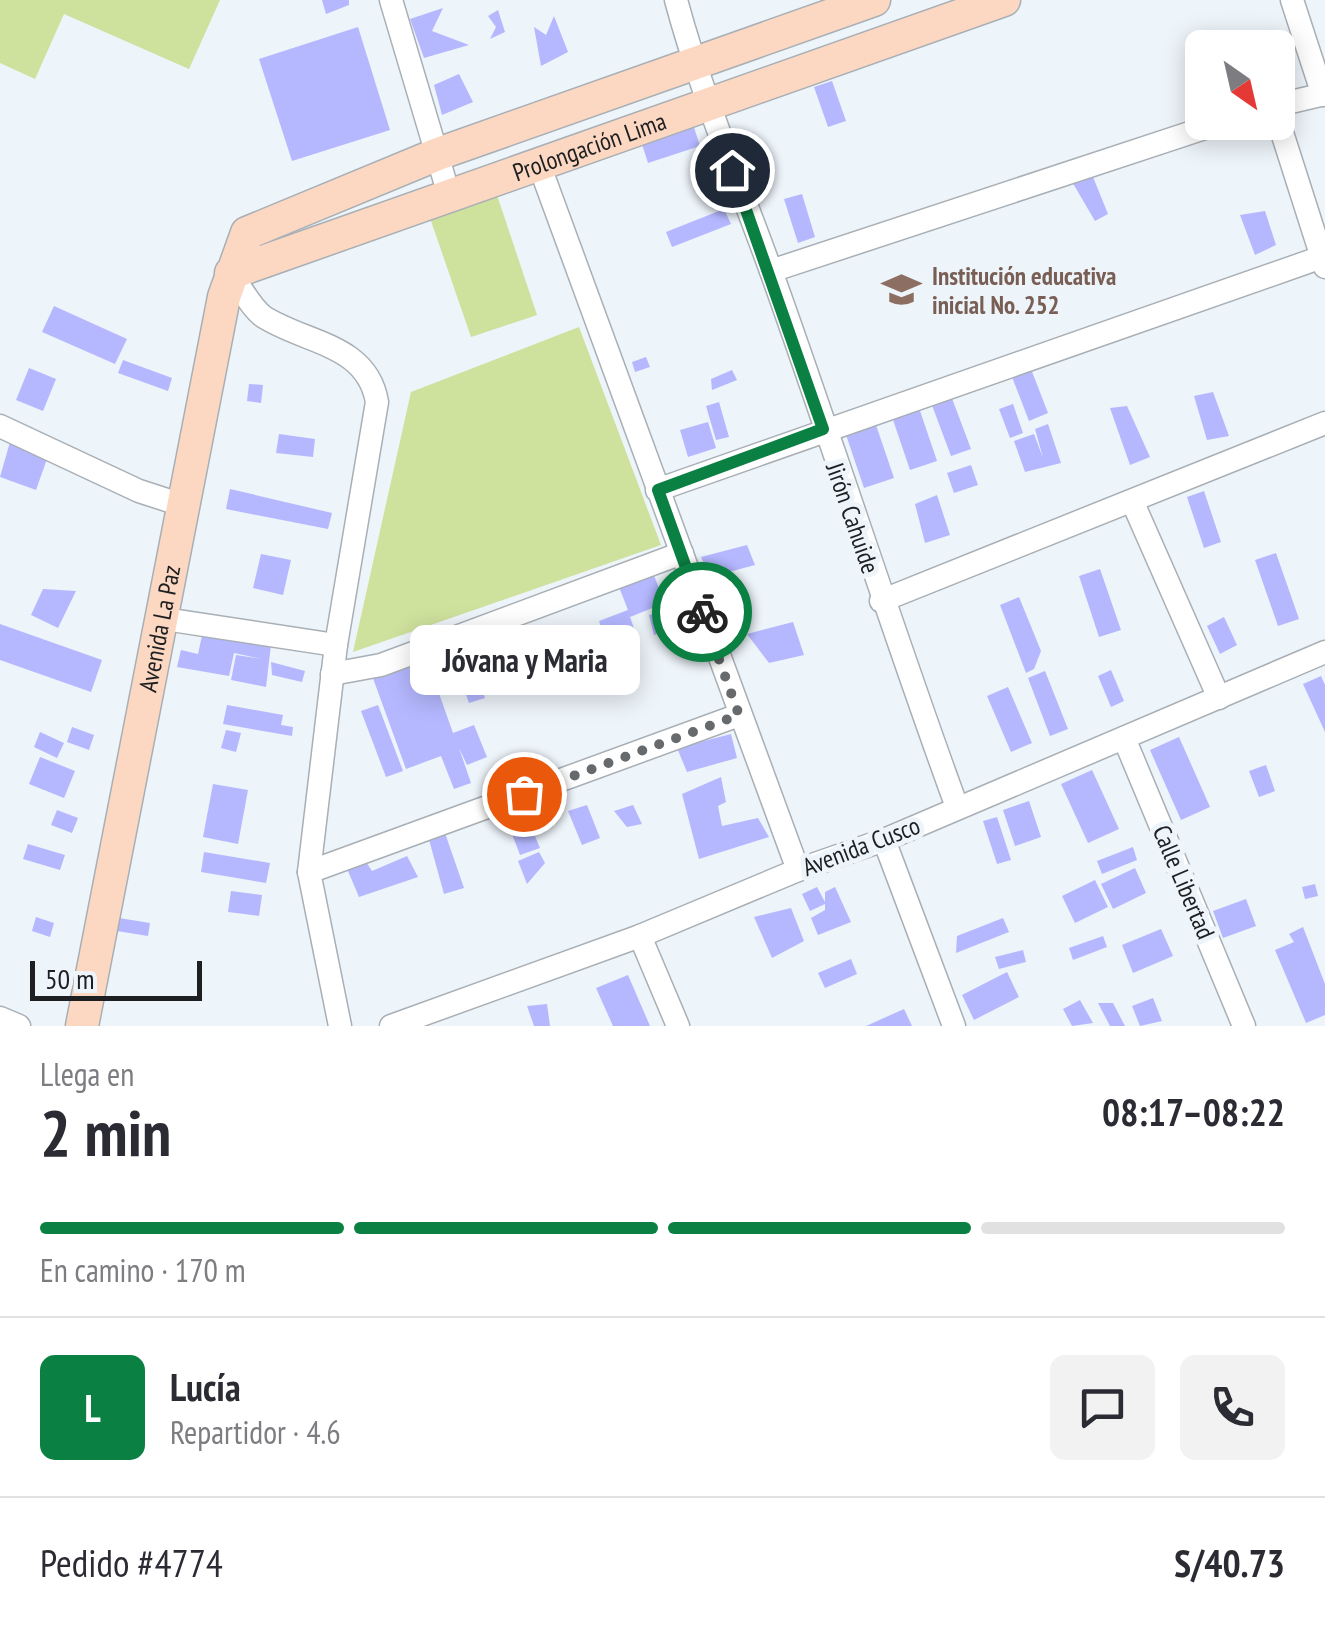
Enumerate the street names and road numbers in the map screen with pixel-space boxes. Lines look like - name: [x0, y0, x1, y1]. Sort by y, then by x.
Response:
- street label: Prolongación Lima: [508, 105, 670, 188]
- street label: Jirón Cahuide: [819, 458, 887, 578]
- street label: Avenida La Paz: [131, 562, 187, 695]
- street label: Avenida Cusco: [798, 809, 924, 883]
- street label: Calle Libertad: [1146, 820, 1222, 944]

